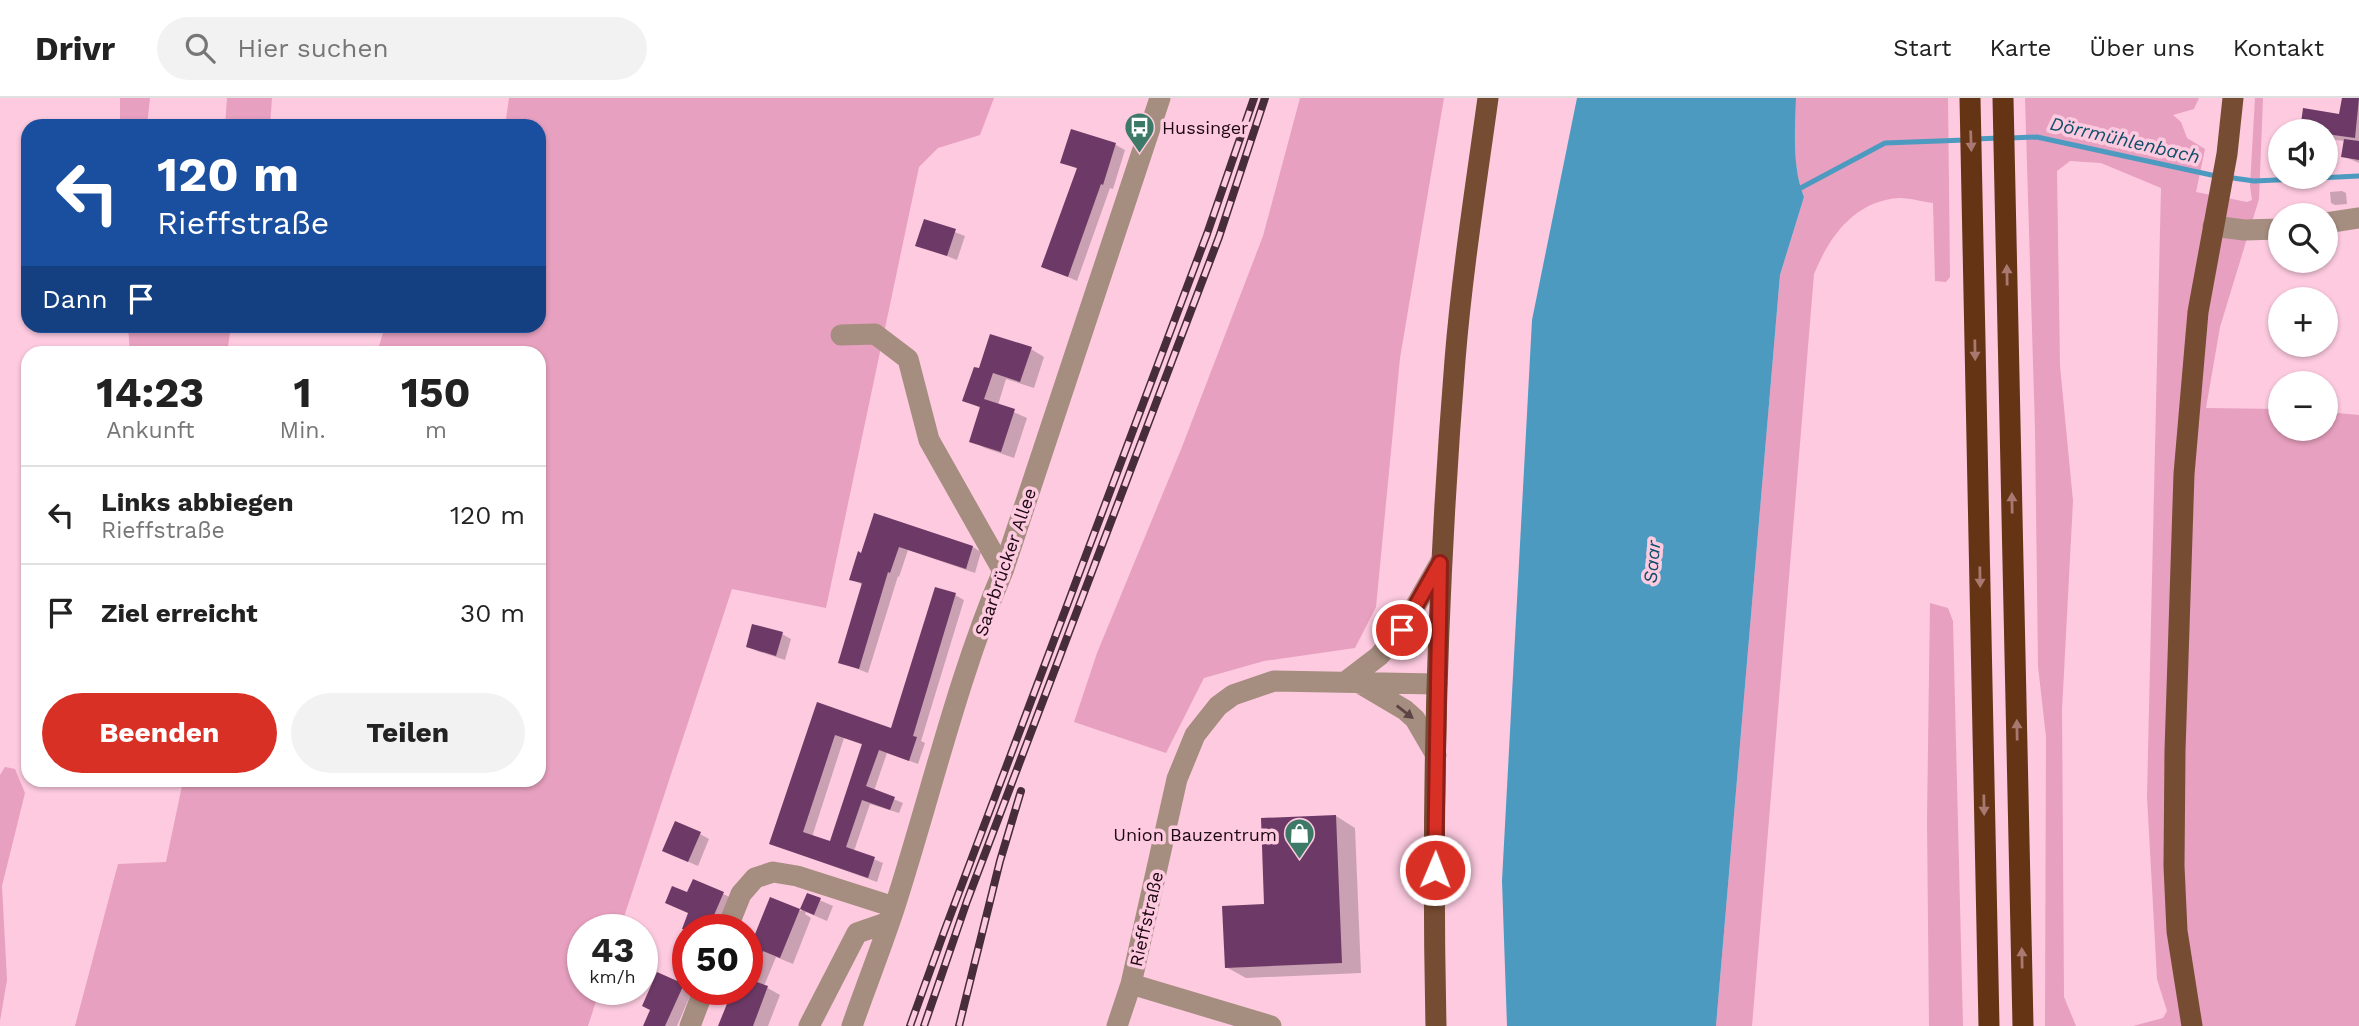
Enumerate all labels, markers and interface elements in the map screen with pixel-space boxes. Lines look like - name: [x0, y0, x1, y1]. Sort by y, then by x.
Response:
- search box: [157, 17, 647, 80]
- text: Drivr: [35, 29, 115, 68]
- icon: search: [181, 29, 219, 67]
- text: Hier suchen: [237, 33, 389, 63]
- text: Start: [1893, 34, 1951, 62]
- text: Karte: [1989, 34, 2051, 62]
- text: Über uns: [2089, 34, 2195, 62]
- text: Kontakt: [2233, 34, 2324, 62]
- bus stop icon: Hussinger: [1122, 110, 1156, 154]
- water label: Dörrmühlenbach: [2048, 112, 2202, 168]
- place label: Hussinger: [1162, 117, 1248, 138]
- map controls: [2268, 119, 2338, 441]
- button: sound: [2268, 119, 2338, 189]
- one-way arrow: [1965, 130, 1976, 152]
- text: 120 m: [157, 145, 299, 203]
- icon: left: [42, 147, 133, 238]
- button: search: [2268, 203, 2338, 273]
- text: Rieffstraße: [157, 204, 329, 242]
- one-way arrow: [2001, 264, 2013, 286]
- icon: arrive: [122, 280, 160, 318]
- text: Dann: [42, 284, 108, 314]
- button: +: [2268, 287, 2338, 357]
- one-way arrow: [1970, 339, 1981, 361]
- text: 14:23: [96, 368, 204, 417]
- text: 1: [294, 368, 312, 417]
- text: 150: [401, 368, 471, 417]
- button: −: [2268, 371, 2338, 441]
- text: Ankunft: [106, 417, 194, 444]
- text: Min.: [280, 417, 326, 444]
- text: m: [425, 417, 447, 444]
- street label: Saarbrücker Allee: [970, 485, 1040, 639]
- text: Links abbiegen: [101, 487, 294, 517]
- one-way arrow: [2007, 492, 2018, 514]
- icon: left: [42, 496, 80, 534]
- text: 120 m: [450, 500, 525, 530]
- text: Rieffstraße: [101, 517, 225, 544]
- water label: Saar: [1639, 539, 1665, 584]
- one-way arrow: [1974, 567, 1986, 589]
- icon: arrive: [42, 594, 80, 632]
- text: Ziel erreicht: [101, 598, 258, 628]
- text: 30 m: [460, 598, 525, 628]
- pin: [1372, 600, 1432, 660]
- icon: arrive: [1383, 611, 1421, 649]
- button: Beenden: [42, 693, 277, 773]
- button: Teilen: [291, 693, 525, 773]
- one-way arrow: [1395, 704, 1413, 719]
- one-way arrow: [2011, 719, 2023, 741]
- one-way arrow: [1979, 794, 1990, 816]
- shop icon: Union Bauzentrum: [1283, 817, 1317, 861]
- place label: Union Bauzentrum: [1113, 824, 1277, 845]
- position arrow: [1398, 833, 1472, 907]
- street label: Rieffstraße: [1125, 869, 1167, 969]
- speed limit sign: 50: [672, 914, 763, 1005]
- text: 43: [591, 929, 634, 971]
- one-way arrow: [2016, 947, 2028, 969]
- text: km/h: [589, 966, 636, 987]

